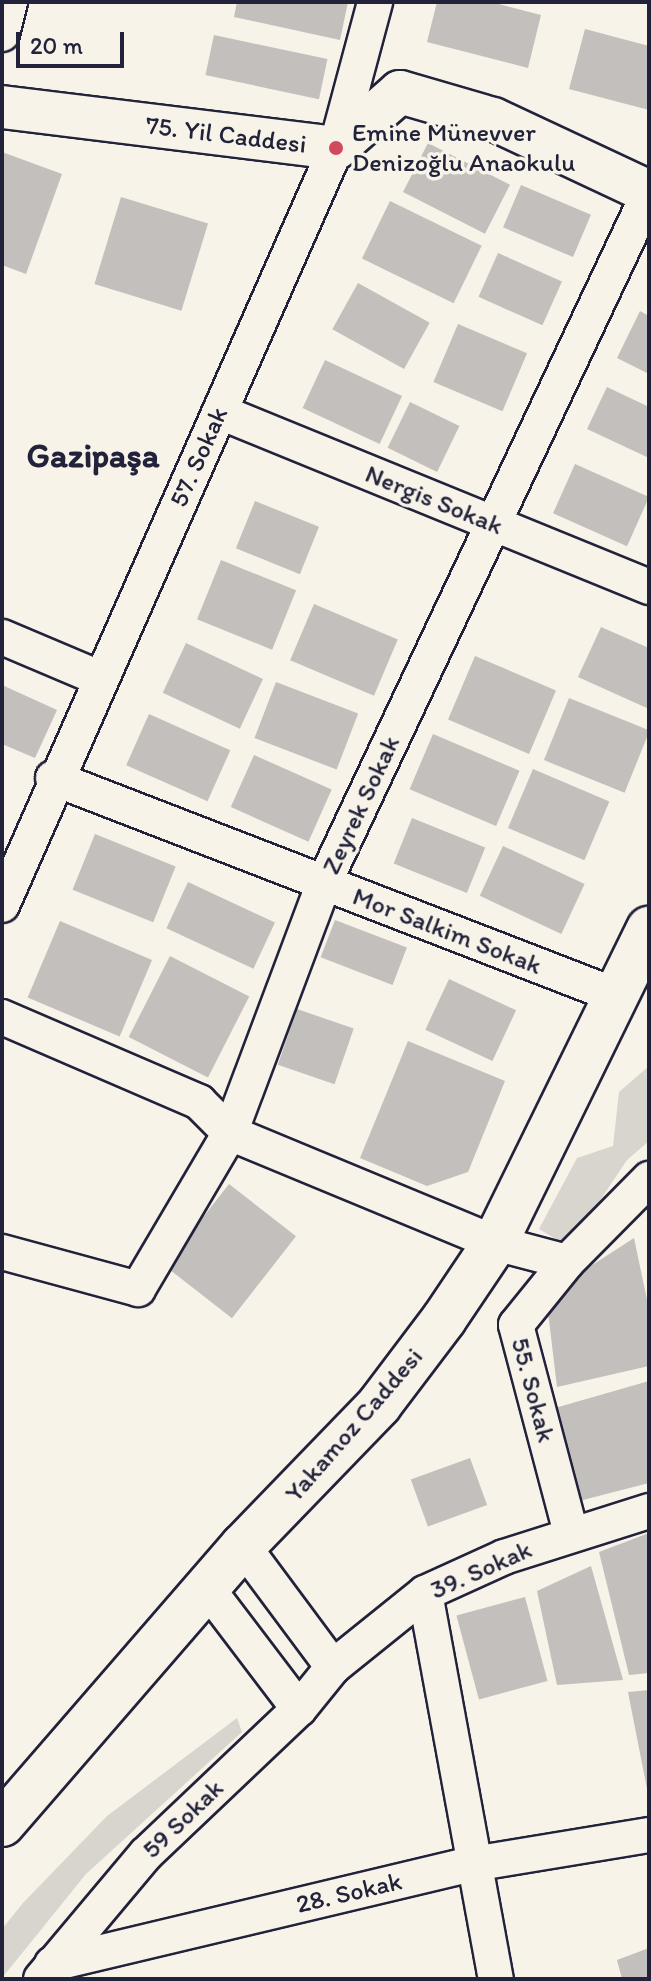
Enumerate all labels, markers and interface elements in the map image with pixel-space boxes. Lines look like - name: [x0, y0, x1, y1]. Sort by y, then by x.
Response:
- scale bar: [20, 16, 128, 66]
- text: 20 m: [30, 31, 83, 60]
- street label: 75. Yil Caddesi: [143, 110, 309, 160]
- place label: Emine Münevver Denizoğlu Anaokulu: [352, 117, 576, 178]
- marker: Emine Münevver Denizoğlu Anaokulu: [327, 139, 345, 157]
- street label: 57. Sokak: [163, 402, 235, 512]
- district label: Gazipaşa: [27, 436, 159, 476]
- street label: Nergis Sokak: [361, 458, 507, 542]
- street label: Zeyrek Sokak: [316, 731, 406, 879]
- street label: Mor Salkim Sokak: [348, 881, 546, 981]
- street label: 55. Sokak: [504, 1334, 562, 1446]
- street label: Yakamoz Caddesi: [279, 1342, 429, 1508]
- street label: 39. Sokak: [426, 1534, 536, 1606]
- street label: 59 Sokak: [136, 1773, 230, 1865]
- street label: 28. Sokak: [293, 1866, 405, 1920]

